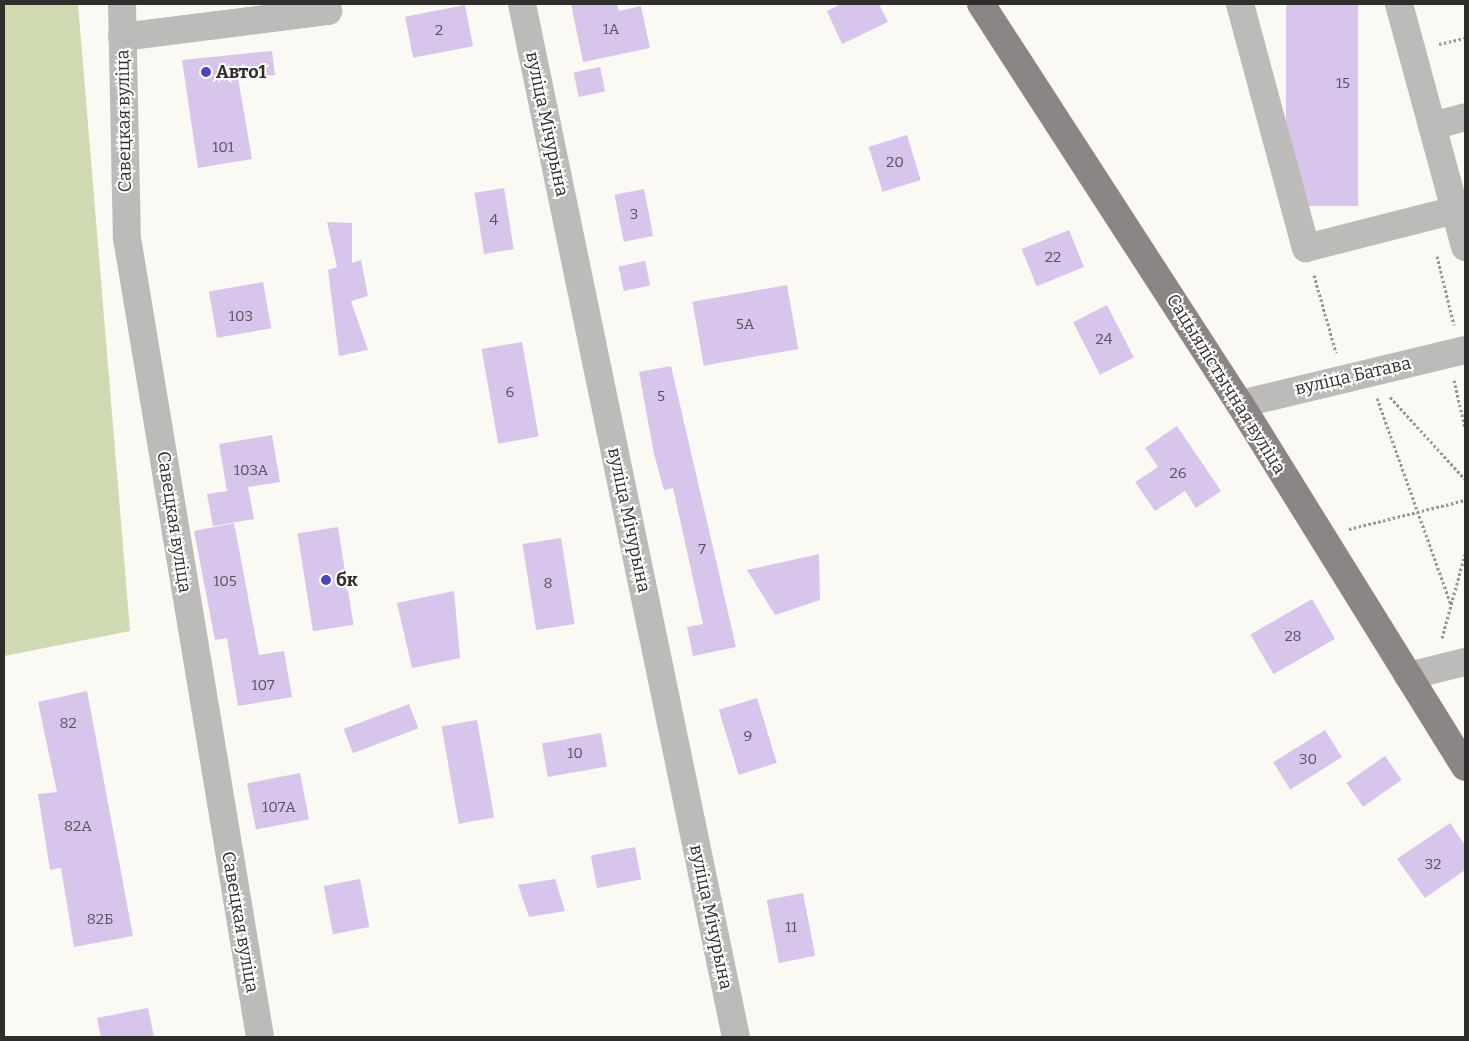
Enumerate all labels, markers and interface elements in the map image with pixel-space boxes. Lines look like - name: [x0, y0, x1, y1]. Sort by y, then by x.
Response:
- house number: 1А: [603, 21, 619, 39]
- house number: 2: [435, 22, 443, 40]
- street label: Савецкая вуліца: [112, 49, 136, 193]
- street label: вуліца Мічурына: [521, 50, 573, 198]
- place label: Авто1: [216, 61, 266, 83]
- marker: Авто1: [200, 66, 212, 78]
- house number: 15: [1336, 75, 1350, 93]
- house number: 101: [212, 139, 234, 157]
- house number: 20: [886, 154, 904, 172]
- house number: 3: [630, 206, 638, 224]
- house number: 4: [490, 212, 498, 230]
- house number: 22: [1045, 249, 1061, 267]
- street label: Сацыялістычная вуліца: [1162, 290, 1290, 478]
- house number: 103: [229, 308, 253, 326]
- house number: 5А: [736, 316, 754, 334]
- house number: 24: [1096, 331, 1112, 349]
- street label: вуліца Батава: [1293, 352, 1413, 400]
- house number: 6: [506, 384, 514, 402]
- house number: 5: [657, 388, 665, 406]
- street label: вуліца Мічурына: [603, 446, 655, 594]
- street label: Савецкая вуліца: [152, 450, 196, 594]
- house number: 103А: [234, 462, 268, 480]
- house number: 26: [1170, 465, 1186, 483]
- house number: 7: [698, 541, 706, 559]
- place label: бк: [336, 569, 358, 591]
- house number: 105: [213, 573, 237, 591]
- marker: бк: [320, 574, 332, 586]
- house number: 8: [543, 575, 553, 593]
- house number: 28: [1284, 628, 1302, 646]
- house number: 107: [251, 677, 275, 695]
- house number: 82: [59, 715, 77, 733]
- house number: 9: [744, 728, 752, 746]
- house number: 10: [567, 745, 583, 763]
- house number: 30: [1299, 751, 1317, 769]
- house number: 107А: [262, 799, 296, 817]
- house number: 82А: [64, 818, 92, 836]
- street label: вуліца Мічурына: [685, 843, 737, 991]
- street label: Савецкая вуліца: [217, 850, 263, 994]
- house number: 32: [1425, 856, 1441, 874]
- house number: 82Б: [87, 911, 113, 929]
- house number: 11: [785, 919, 797, 937]

